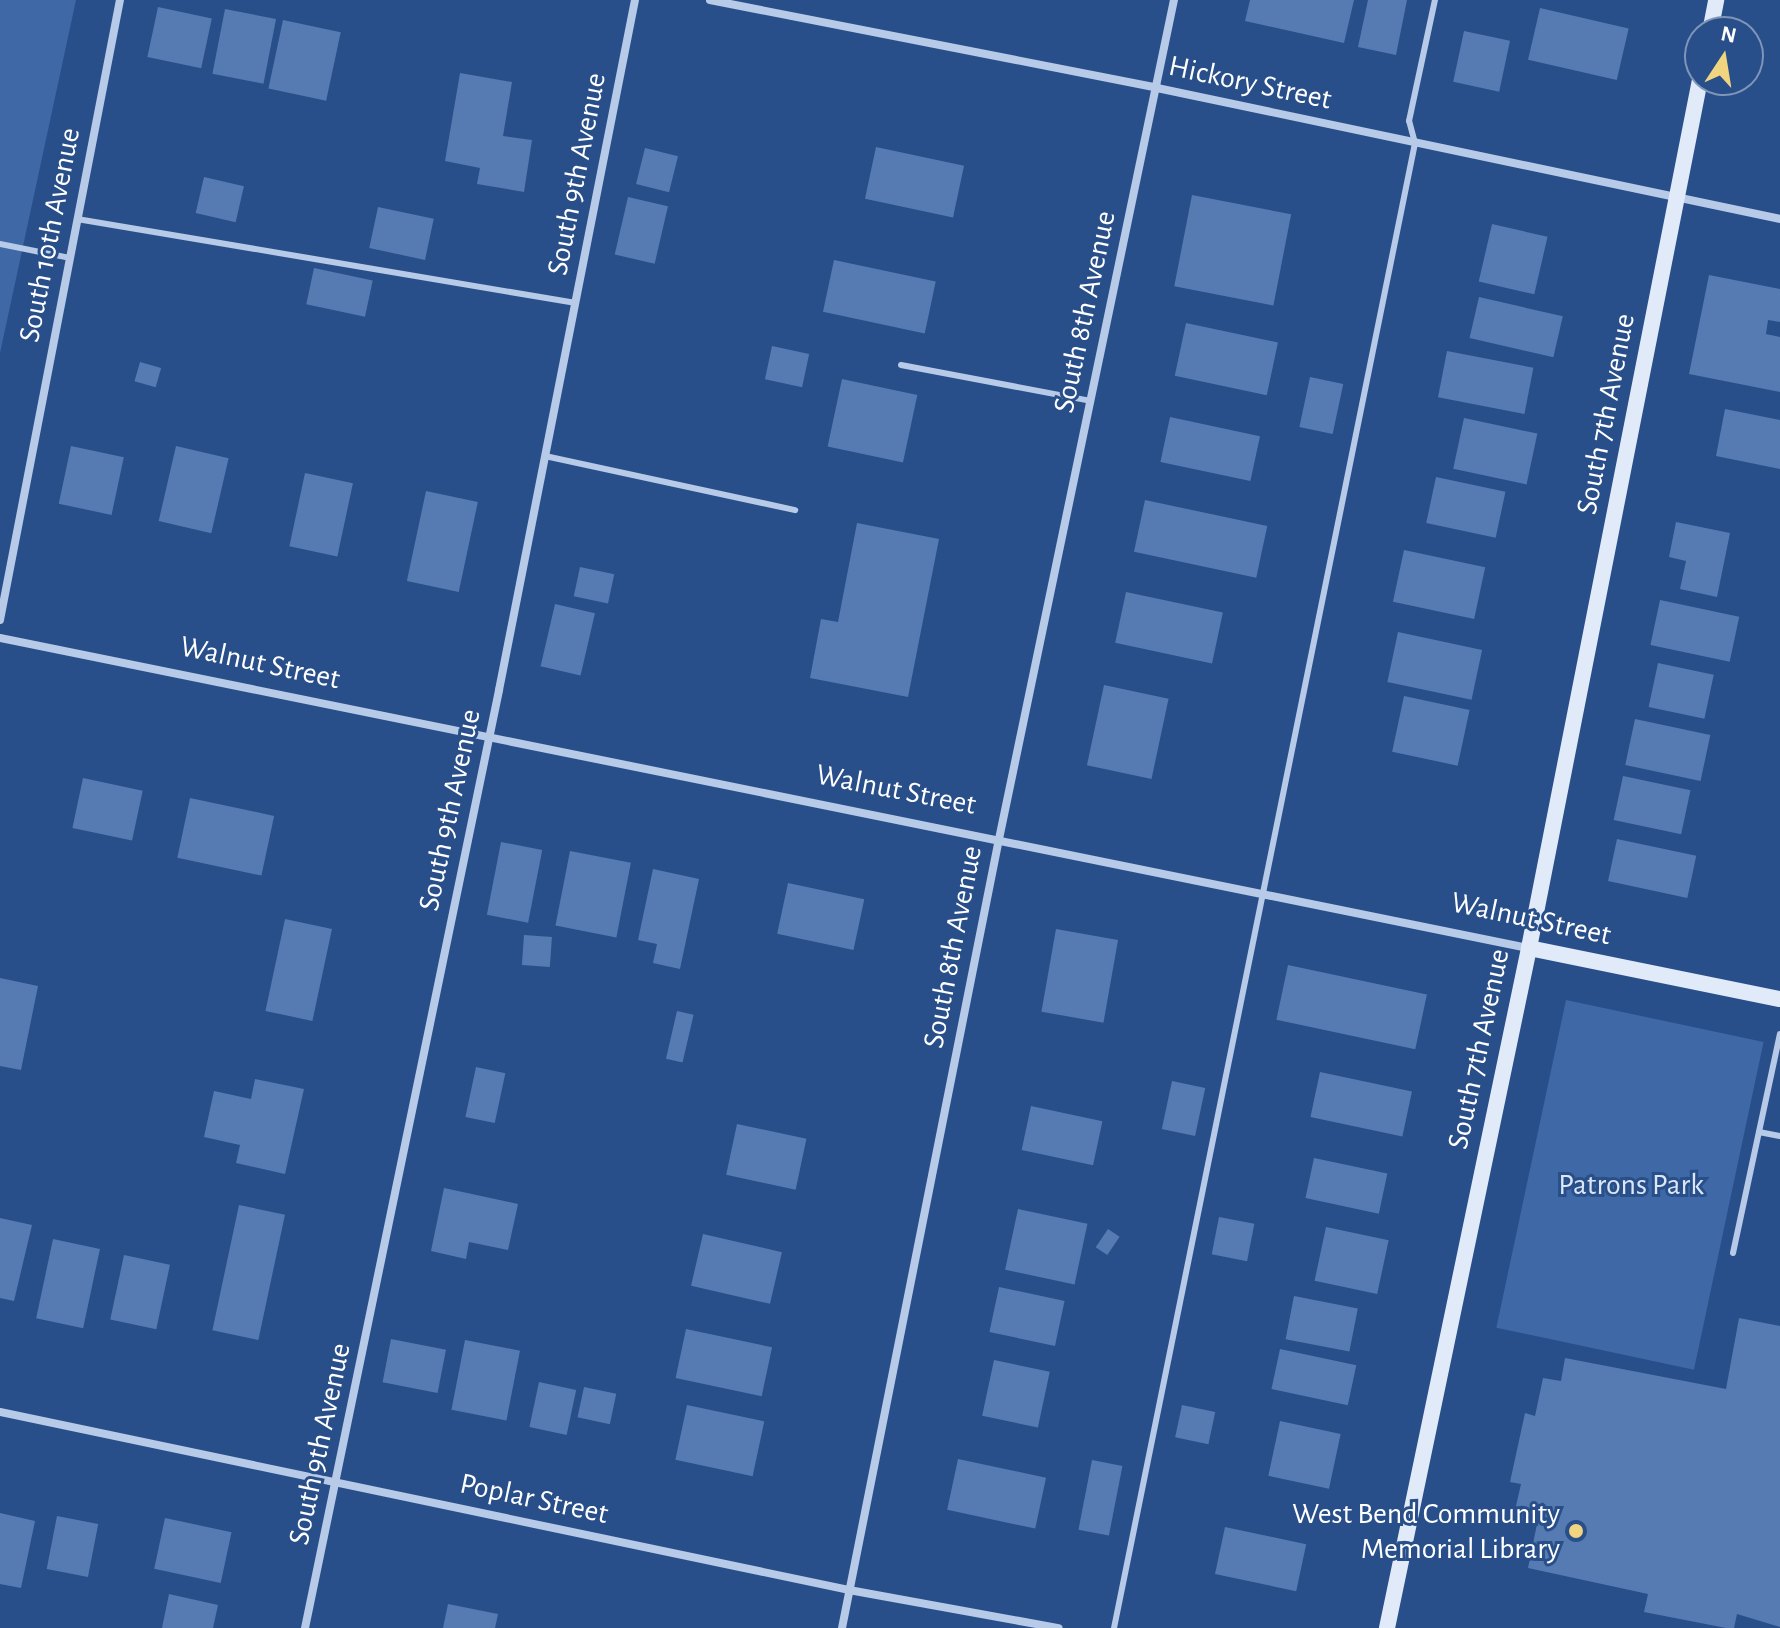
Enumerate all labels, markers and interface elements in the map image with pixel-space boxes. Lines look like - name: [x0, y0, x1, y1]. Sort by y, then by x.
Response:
- north arrow: [1684, 16, 1764, 96]
- text: N: [1719, 22, 1738, 47]
- street label: Hickory Street: [1165, 48, 1335, 118]
- street label: South 9th Avenue: [540, 70, 614, 278]
- street label: South 10th Avenue: [12, 125, 88, 345]
- street label: South 8th Avenue: [1046, 208, 1124, 416]
- street label: South 7th Avenue: [1569, 311, 1643, 517]
- street label: Walnut Street: [177, 629, 343, 697]
- street label: South 9th Avenue: [411, 706, 489, 914]
- street label: Walnut Street: [813, 757, 979, 823]
- street label: South 8th Avenue: [916, 843, 990, 1051]
- street label: Walnut Street: [1448, 885, 1614, 953]
- street label: South 7th Avenue: [1440, 946, 1518, 1152]
- park label: Patrons Park: [1558, 1167, 1704, 1203]
- street label: South 9th Avenue: [281, 1340, 359, 1548]
- street label: Poplar Street: [457, 1466, 611, 1532]
- place label: West Bend Community Memorial Library: [1292, 1496, 1560, 1566]
- marker: West Bend Community Memorial Library: [1567, 1522, 1585, 1540]

